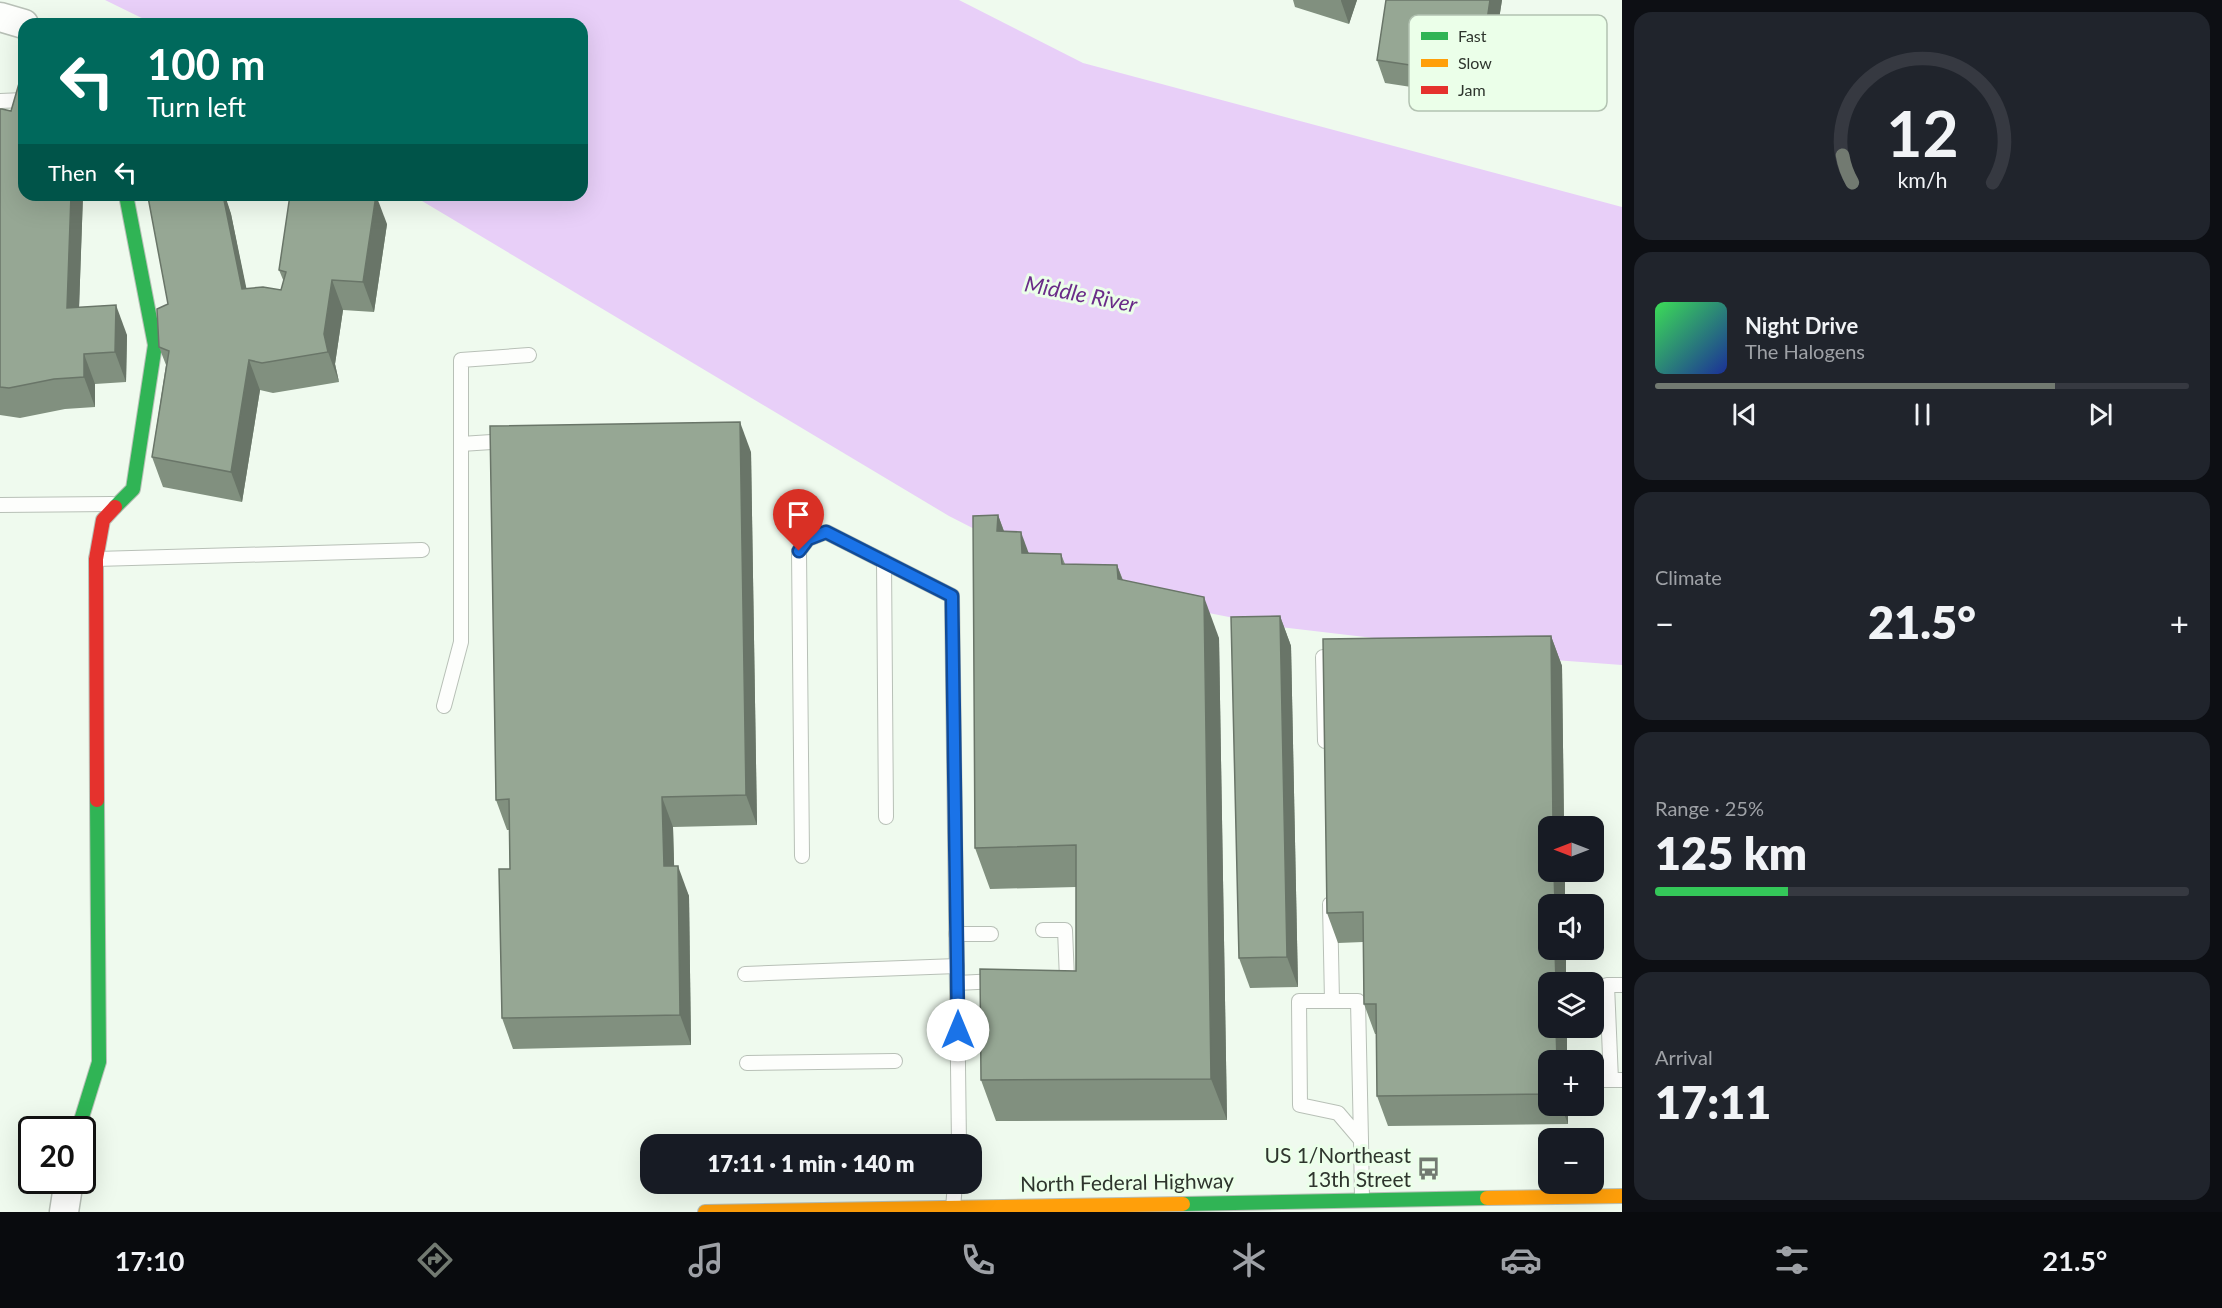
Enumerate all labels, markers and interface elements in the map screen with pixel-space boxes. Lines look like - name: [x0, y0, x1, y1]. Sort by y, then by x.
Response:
- legend: [1409, 15, 1607, 111]
- text: Fast: [1458, 26, 1487, 45]
- text: 100 m: [147, 39, 265, 89]
- icon: left: [48, 42, 126, 120]
- text: Slow: [1458, 53, 1492, 72]
- text: Jam: [1458, 80, 1486, 99]
- text: Turn left: [147, 90, 246, 123]
- text: 12: [1886, 95, 1958, 170]
- icon: left: [109, 156, 142, 189]
- text: Then: [48, 159, 97, 186]
- text: km/h: [1897, 167, 1947, 193]
- water label: Middle River: [1023, 269, 1140, 318]
- text: Night Drive: [1745, 312, 1858, 339]
- text: The Halogens: [1745, 339, 1865, 363]
- icon: previous: [1728, 398, 1761, 431]
- icon: pause: [1906, 398, 1939, 431]
- icon: next: [2084, 398, 2117, 431]
- pin: [773, 489, 824, 551]
- icon: arrive: [782, 498, 815, 531]
- text: Climate: [1655, 565, 1722, 589]
- text: 21.5°: [1868, 595, 1976, 649]
- text: −: [1655, 603, 1674, 643]
- text: +: [2170, 603, 2189, 643]
- text: Range · 25%: [1655, 796, 1764, 820]
- north arrow: [1538, 816, 1604, 882]
- map controls: [1538, 816, 1604, 1194]
- text: 125 km: [1655, 826, 1807, 880]
- button: sound: [1538, 894, 1604, 960]
- button: layers: [1538, 972, 1604, 1038]
- position arrow: [926, 998, 990, 1062]
- text: Arrival: [1655, 1045, 1713, 1069]
- button: +: [1538, 1050, 1604, 1116]
- text: 17:11: [1655, 1075, 1771, 1129]
- speed limit sign: 20: [18, 1116, 96, 1194]
- button: −: [1538, 1128, 1604, 1194]
- place label: US 1/Northeast 13th Street: [1264, 1142, 1411, 1191]
- text: 17:11 · 1 min · 140 m: [708, 1150, 914, 1177]
- bus stop icon: US 1/Northeast 13th Street: [1416, 1155, 1442, 1181]
- street label: North Federal Highway: [1020, 1167, 1234, 1196]
- icon: directions: [414, 1239, 456, 1281]
- icon: music: [685, 1239, 727, 1281]
- icon: phone: [957, 1239, 999, 1281]
- icon: climate: [1228, 1239, 1270, 1281]
- icon: car: [1500, 1239, 1542, 1281]
- icon: filters: [1771, 1239, 1813, 1281]
- text: 17:10: [115, 1244, 184, 1277]
- text: 21.5°: [2043, 1244, 2107, 1277]

